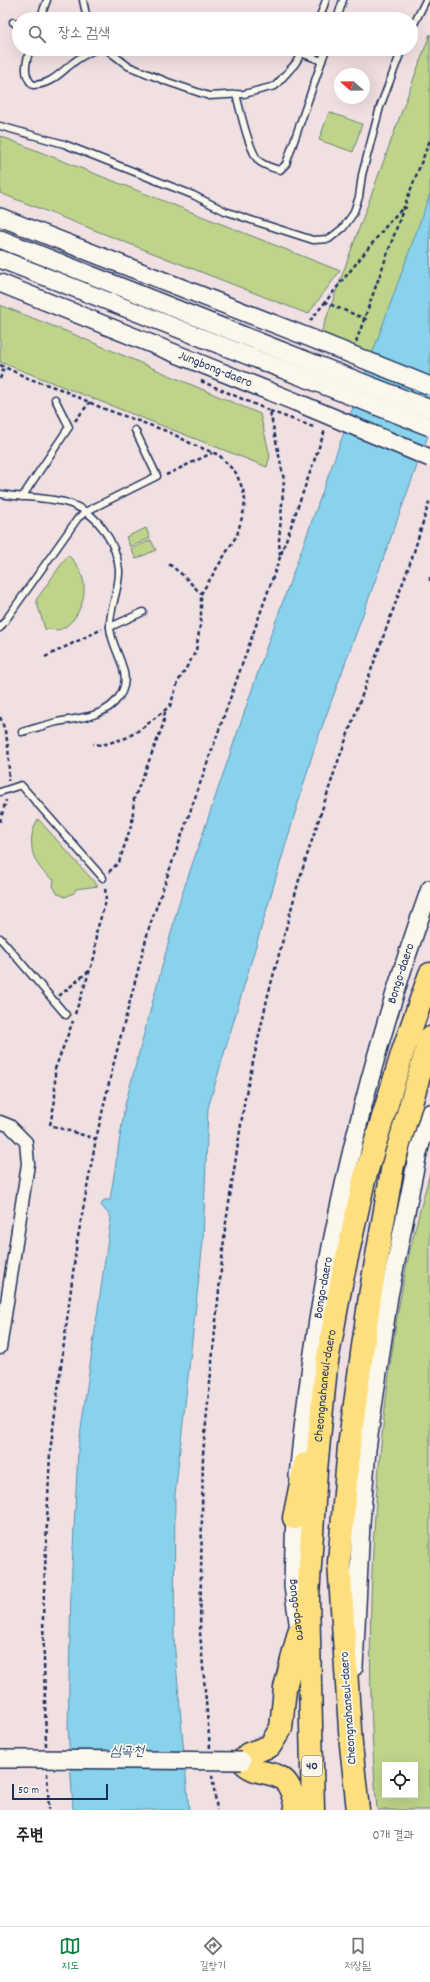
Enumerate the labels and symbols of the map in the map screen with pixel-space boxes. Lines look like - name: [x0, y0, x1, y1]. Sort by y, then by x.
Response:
- north arrow: [334, 68, 370, 104]
- street label: Jungbong-daero: [175, 346, 255, 393]
- street label: Bongo-daero: [383, 941, 420, 1006]
- street label: Bongo-daero: [309, 1255, 338, 1320]
- street label: Cheongnahaneul-daero: [309, 1328, 342, 1443]
- street label: Bongo-daero: [283, 1578, 310, 1642]
- street label: Cheongnahaneul-daero: [336, 1651, 362, 1765]
- water label: 심곡천: [110, 1742, 146, 1762]
- road number: 40: [302, 1756, 322, 1776]
- scale bar: [12, 1782, 108, 1801]

